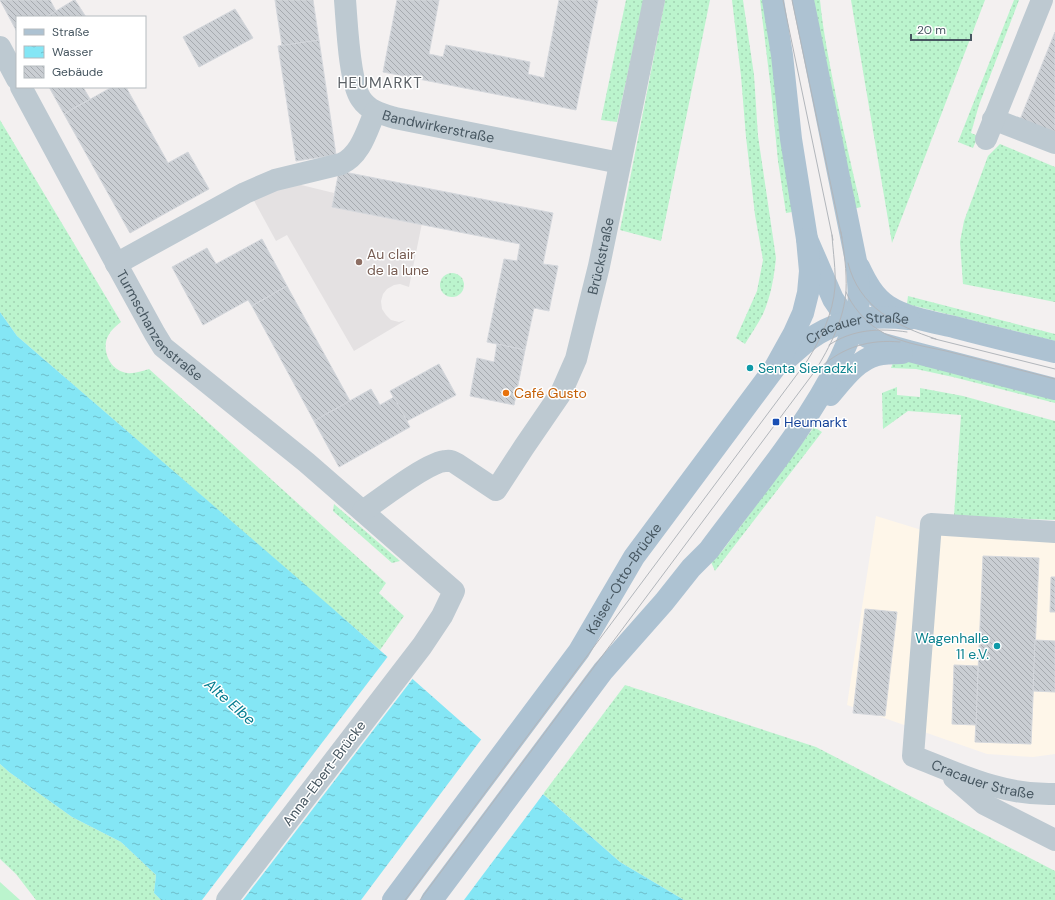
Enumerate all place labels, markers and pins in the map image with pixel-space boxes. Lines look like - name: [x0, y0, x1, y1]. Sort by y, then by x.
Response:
- place label: Au clair de la lune: [367, 245, 429, 279]
- marker: Au clair de la lune: [354, 257, 364, 267]
- place label: Senta Sieradzki: [758, 359, 857, 377]
- marker: Senta Sieradzki: [745, 363, 755, 373]
- place label: Café Gusto: [514, 384, 587, 402]
- marker: Café Gusto: [501, 388, 511, 398]
- place label: Heumarkt: [784, 413, 847, 431]
- marker: Heumarkt: [771, 417, 781, 427]
- place label: Wagenhalle 11 e.V.: [915, 629, 989, 663]
- marker: Wagenhalle 11 e.V.: [992, 641, 1002, 651]

